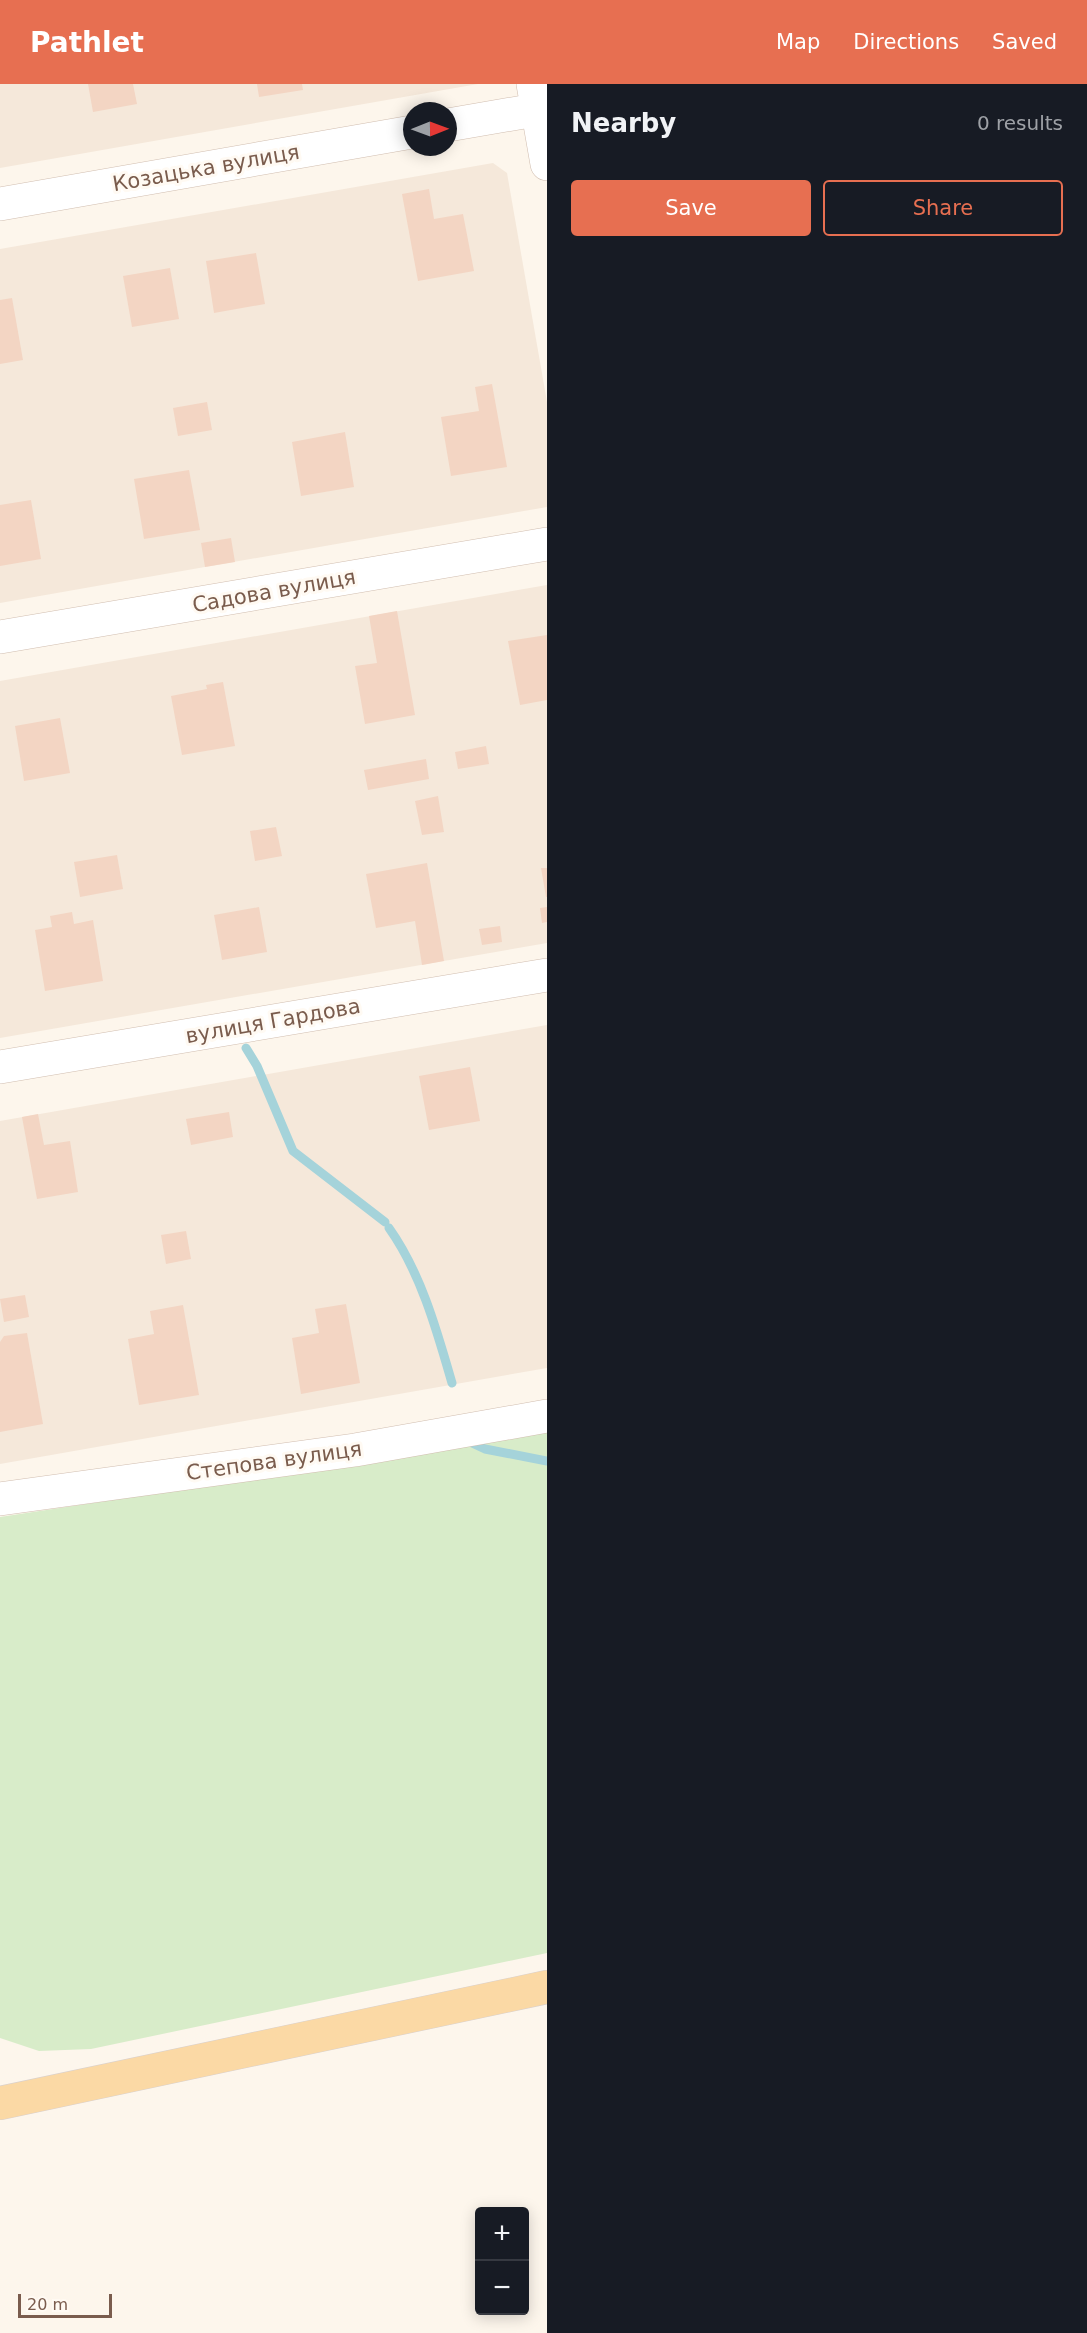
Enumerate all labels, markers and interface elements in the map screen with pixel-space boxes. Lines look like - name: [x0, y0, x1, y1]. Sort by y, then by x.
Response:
- text: Pathlet: [30, 26, 144, 59]
- text: Map: [776, 30, 820, 54]
- text: Directions: [853, 30, 959, 54]
- text: Saved: [992, 30, 1057, 54]
- north arrow: [403, 102, 457, 156]
- text: Nearby: [571, 108, 676, 138]
- text: 0 results: [977, 111, 1063, 135]
- street label: Козацька вулиця: [111, 140, 301, 196]
- button: Save: [571, 180, 811, 236]
- button: Share: [823, 180, 1063, 236]
- street label: Садова вулиця: [190, 565, 358, 617]
- street label: вулиця Гардова: [184, 994, 362, 1048]
- street label: Степова вулиця: [185, 1437, 363, 1485]
- map controls: [475, 2207, 529, 2315]
- button: +: [475, 2207, 529, 2261]
- button: −: [475, 2261, 529, 2315]
- scale bar: [18, 2291, 112, 2318]
- text: 20 m: [27, 2295, 68, 2314]

